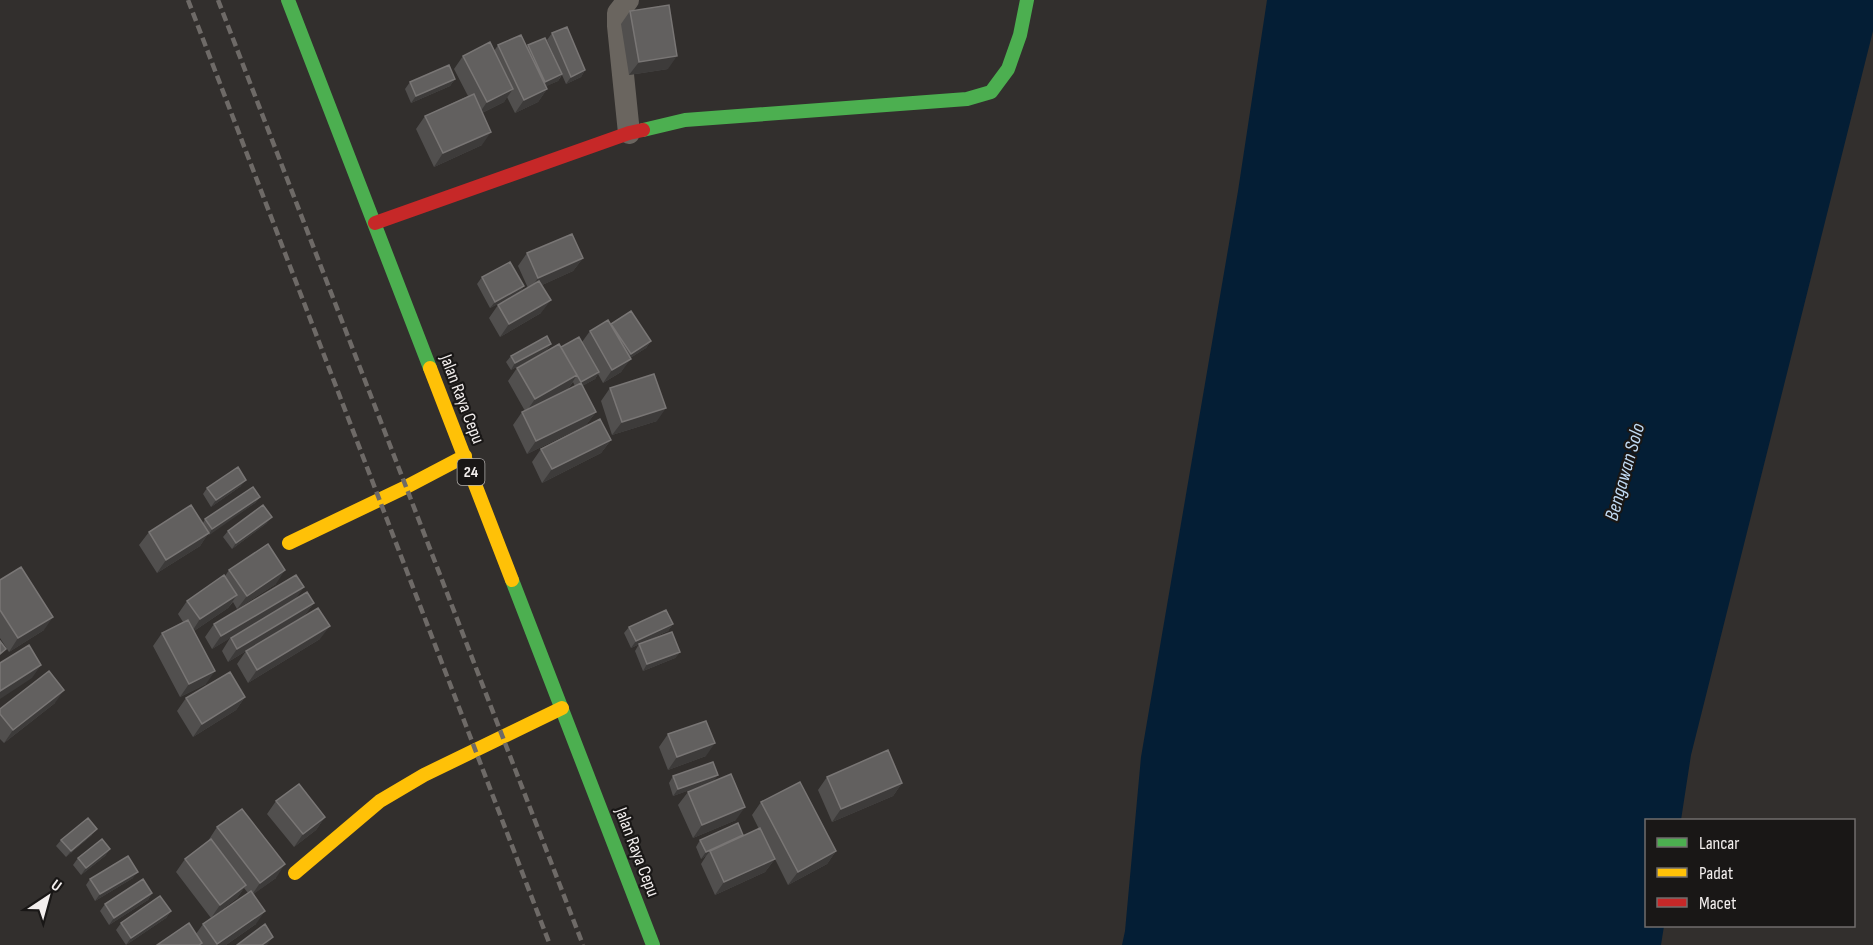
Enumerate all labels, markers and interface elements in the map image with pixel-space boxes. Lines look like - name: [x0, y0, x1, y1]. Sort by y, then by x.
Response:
- street label: Jalan Raya Cepu: [435, 351, 489, 446]
- water label: Bengawan Solo: [1600, 421, 1650, 523]
- road number: 24: [458, 459, 484, 485]
- street label: Jalan Raya Cepu: [610, 804, 664, 899]
- legend: [1645, 819, 1855, 927]
- text: Lancar: [1699, 833, 1739, 854]
- text: Padat: [1699, 863, 1734, 884]
- north arrow: [18, 867, 78, 927]
- text: U: [47, 876, 65, 896]
- text: Macet: [1699, 893, 1737, 914]

